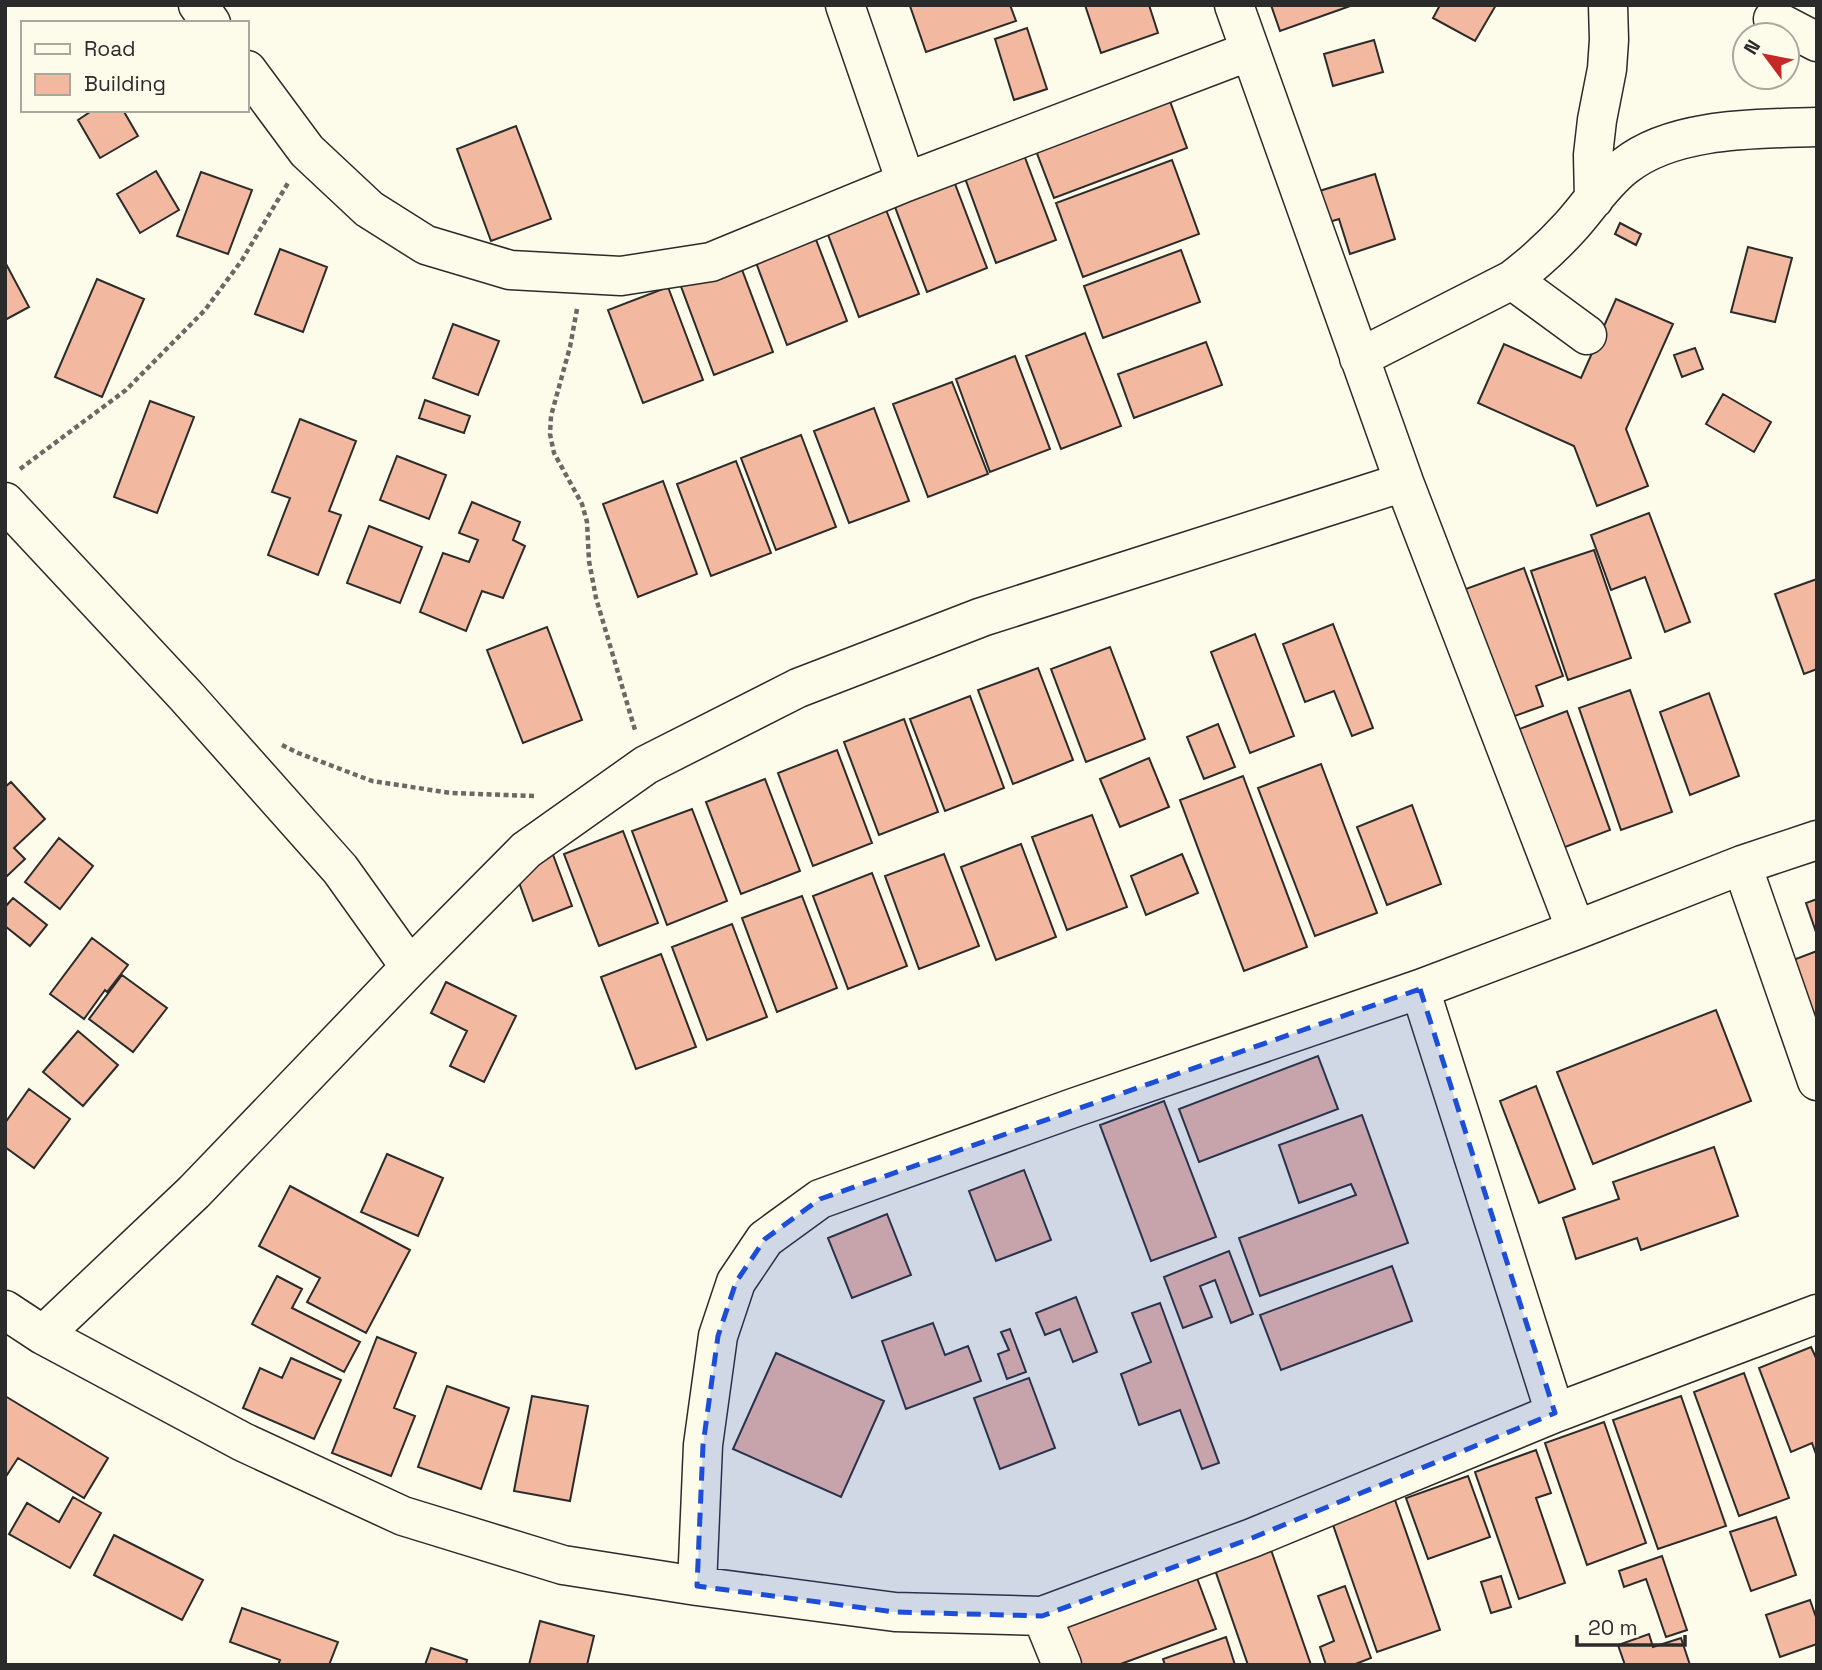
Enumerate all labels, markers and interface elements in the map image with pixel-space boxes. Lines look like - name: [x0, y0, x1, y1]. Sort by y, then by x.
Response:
- legend: [21, 21, 248, 112]
- north arrow: [1731, 21, 1801, 91]
- text: Road: [84, 35, 136, 62]
- text: N: [1738, 35, 1766, 59]
- text: Building: [84, 70, 166, 97]
- scale bar: [1577, 1604, 1686, 1648]
- text: 20 m: [1588, 1614, 1638, 1641]

